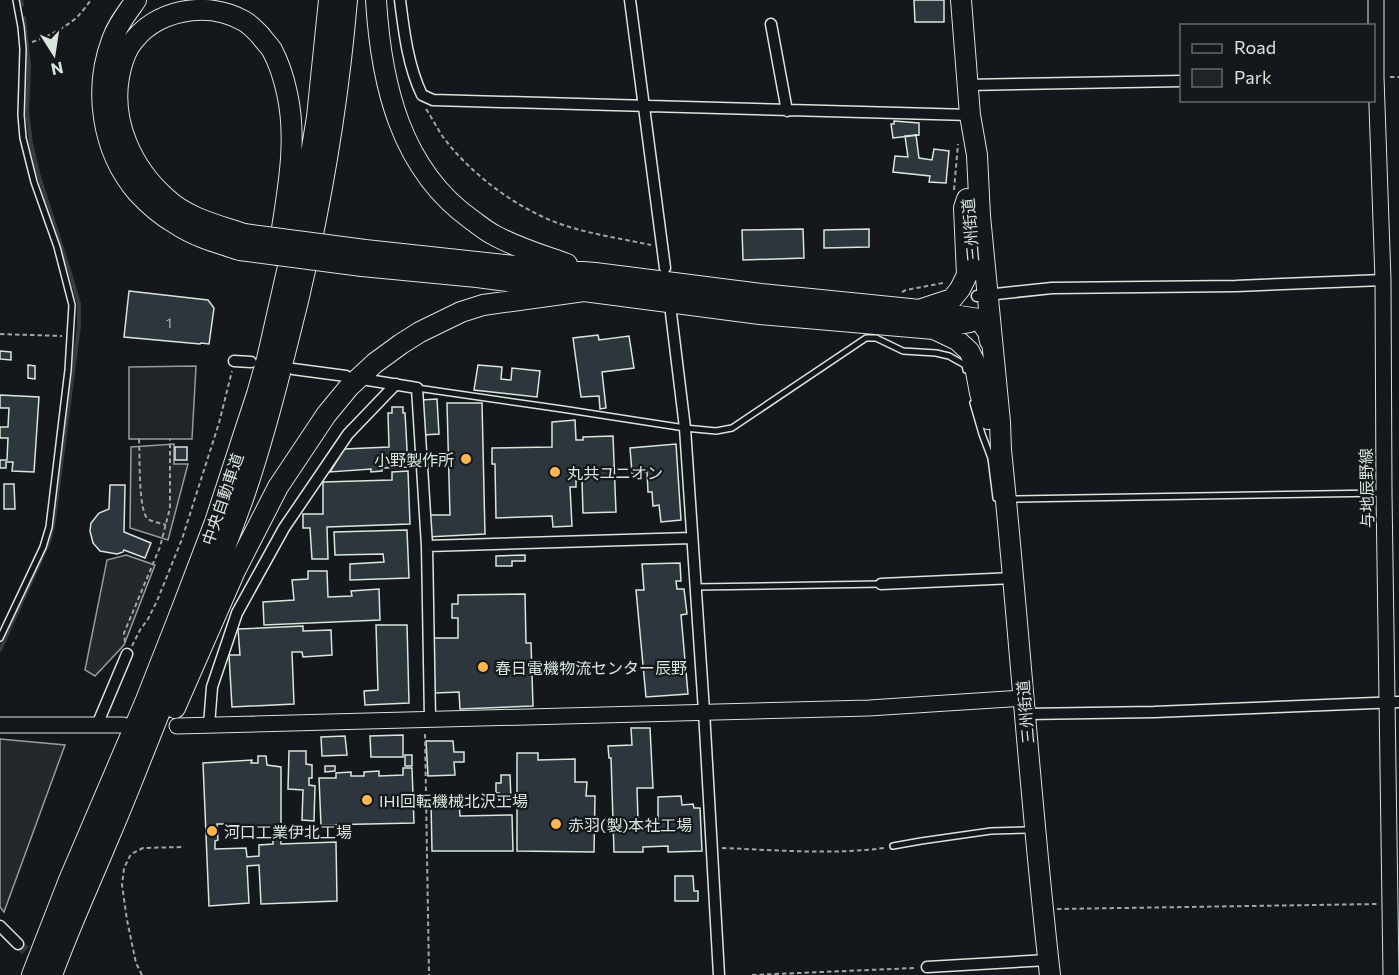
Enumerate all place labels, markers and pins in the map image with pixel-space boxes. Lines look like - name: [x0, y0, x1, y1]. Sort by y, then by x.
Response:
- place label: 小野製作所: [374, 450, 454, 469]
- marker: 小野製作所: [459, 452, 473, 466]
- place label: 丸共ユニオン: [567, 463, 663, 482]
- marker: 丸共ユニオン: [548, 465, 562, 479]
- place label: 春日電機物流センター辰野: [495, 658, 687, 677]
- marker: 春日電機物流センター辰野: [476, 660, 490, 674]
- place label: IHI回転機械北沢工場: [379, 791, 528, 810]
- marker: IHI回転機械北沢工場: [360, 793, 374, 807]
- place label: 赤羽(製)本社工場: [568, 815, 692, 834]
- marker: 赤羽(製)本社工場: [549, 817, 563, 831]
- place label: 河口工業伊北工場: [224, 822, 352, 841]
- marker: 河口工業伊北工場: [205, 824, 219, 838]

